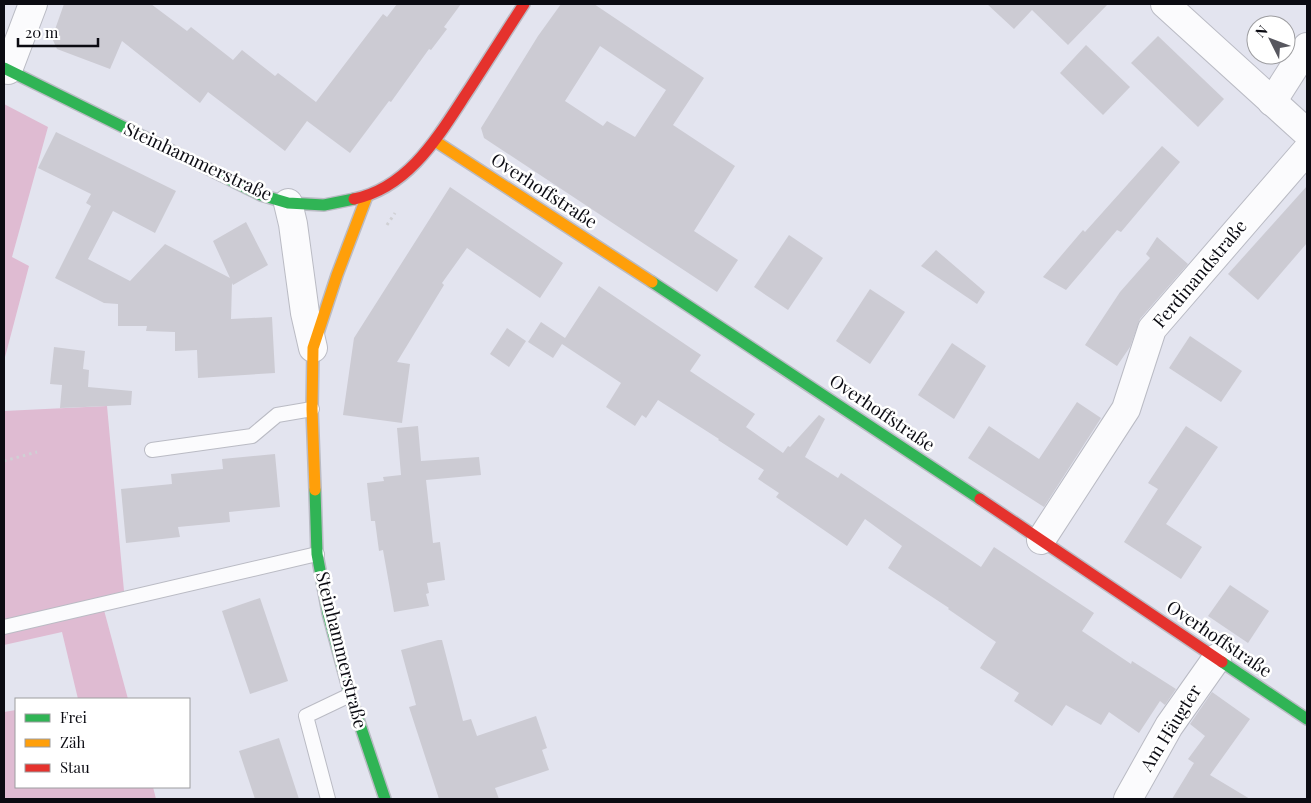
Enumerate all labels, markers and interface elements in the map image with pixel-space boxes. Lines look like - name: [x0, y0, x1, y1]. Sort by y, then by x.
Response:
- scale bar: [18, 15, 98, 47]
- north arrow: [1246, 15, 1296, 65]
- text: N: [1251, 21, 1271, 41]
- text: 20 m: [25, 22, 59, 42]
- street label: Steinhammerstraße: [120, 116, 276, 206]
- street label: Overhoffstraße: [487, 147, 602, 233]
- street label: Ferdinandstraße: [1147, 214, 1252, 332]
- street label: Overhoffstraße: [825, 368, 940, 456]
- street label: Steinhammerstraße: [311, 569, 373, 731]
- street label: Overhoffstraße: [1162, 594, 1277, 682]
- street label: Am Häugter: [1134, 680, 1206, 776]
- legend: [15, 698, 190, 788]
- text: Frei: [60, 707, 88, 727]
- text: Zäh: [60, 732, 85, 752]
- text: Stau: [60, 757, 90, 777]

